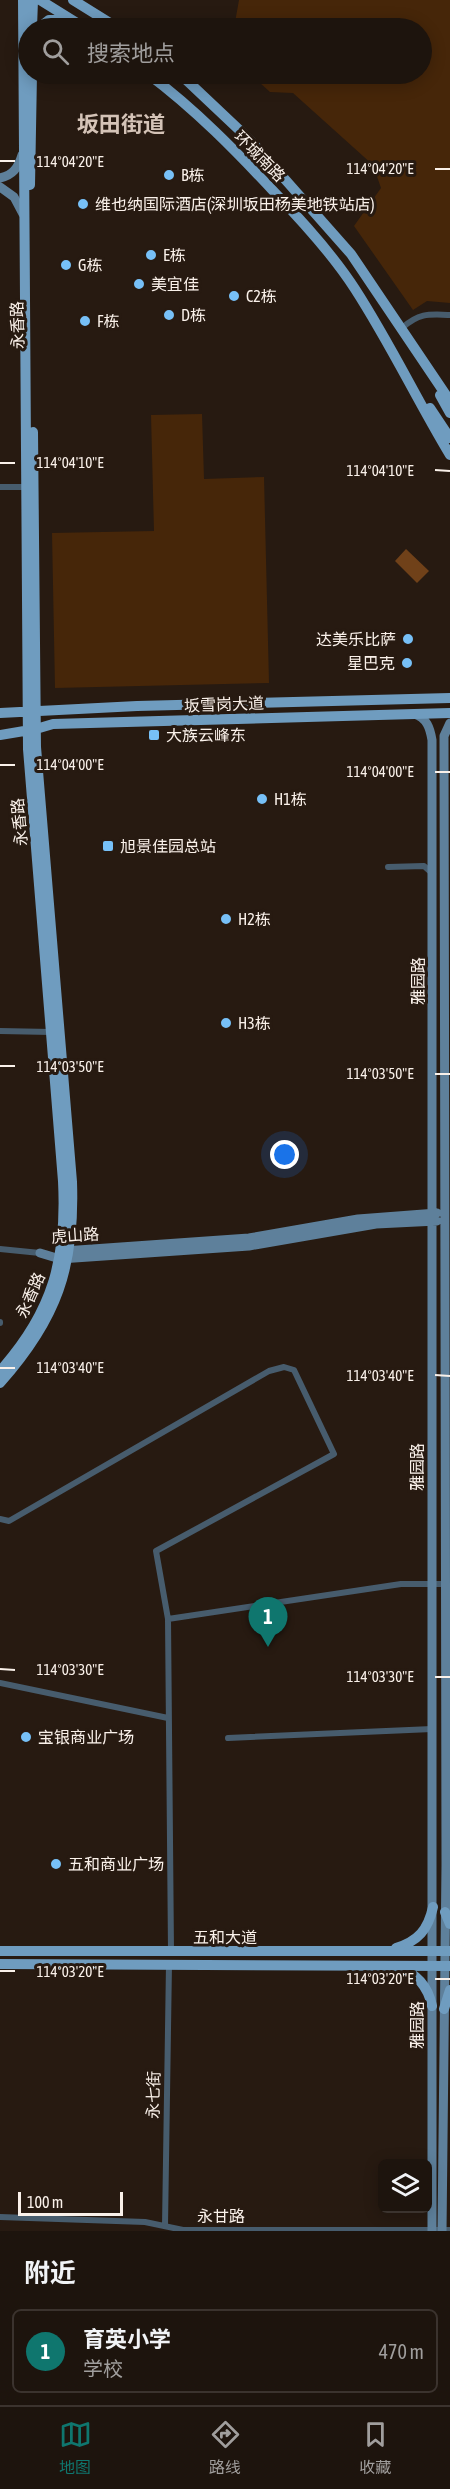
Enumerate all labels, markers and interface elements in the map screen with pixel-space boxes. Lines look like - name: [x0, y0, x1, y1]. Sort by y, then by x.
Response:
- search box: [18, 18, 432, 84]
- icon: search: [39, 35, 72, 68]
- text: 搜索地点: [87, 40, 175, 66]
- district label: 坂田街道: [77, 111, 165, 137]
- street label: 环城南路: [231, 127, 289, 185]
- text: 114°04'20"E: [36, 153, 104, 170]
- text: 114°04'20"E: [346, 160, 414, 177]
- place label: B栋: [181, 166, 205, 184]
- marker: B栋: [162, 168, 176, 182]
- place label: 维也纳国际酒店(深圳坂田杨美地铁站店): [95, 195, 375, 214]
- marker: 维也纳国际酒店(深圳坂田杨美地铁站店): [76, 197, 90, 211]
- place label: E栋: [163, 246, 186, 264]
- marker: E栋: [144, 248, 158, 262]
- place label: G栋: [78, 256, 102, 274]
- marker: G栋: [59, 258, 73, 272]
- place label: 美宜佳: [151, 275, 199, 293]
- marker: 美宜佳: [132, 277, 146, 291]
- place label: C2栋: [246, 287, 277, 305]
- marker: C2栋: [227, 289, 241, 303]
- street label: 永香路: [8, 301, 26, 349]
- place label: D栋: [181, 306, 206, 324]
- marker: D栋: [162, 308, 176, 322]
- place label: F栋: [97, 312, 119, 330]
- marker: F栋: [78, 314, 92, 328]
- text: 114°04'10"E: [36, 454, 104, 471]
- text: 114°04'10"E: [346, 462, 414, 479]
- place label: 达美乐比萨: [316, 630, 396, 648]
- marker: 达美乐比萨: [401, 632, 415, 646]
- place label: 星巴克: [347, 654, 395, 672]
- marker: 星巴克: [400, 656, 414, 670]
- street label: 坂雪岗大道: [184, 694, 264, 714]
- place label: 大族云峰东: [166, 726, 246, 744]
- marker: 大族云峰东: [147, 728, 161, 742]
- text: 114°04'00"E: [36, 756, 104, 773]
- text: 114°04'00"E: [346, 763, 414, 780]
- place label: H1栋: [274, 790, 307, 808]
- marker: H1栋: [255, 792, 269, 806]
- street label: 永香路: [8, 797, 30, 847]
- place label: 旭景佳园总站: [120, 837, 216, 855]
- marker: 旭景佳园总站: [101, 839, 115, 853]
- place label: H2栋: [238, 910, 271, 928]
- marker: H2栋: [219, 912, 233, 926]
- street label: 雅园路: [409, 957, 427, 1005]
- place label: H3栋: [238, 1014, 271, 1032]
- marker: H3栋: [219, 1016, 233, 1030]
- text: 114°03'50"E: [36, 1058, 104, 1075]
- text: 114°03'50"E: [346, 1065, 414, 1082]
- your location: [270, 1140, 299, 1169]
- street label: 虎山路: [50, 1224, 100, 1246]
- street label: 永香路: [12, 1269, 48, 1321]
- text: 114°03'40"E: [36, 1359, 104, 1376]
- text: 114°03'40"E: [346, 1367, 414, 1384]
- street label: 雅园路: [408, 1443, 426, 1491]
- pin: 1: [248, 1598, 288, 1647]
- text: 114°03'30"E: [36, 1661, 104, 1678]
- text: 114°03'30"E: [346, 1668, 414, 1685]
- place label: 宝银商业广场: [38, 1728, 134, 1746]
- marker: 宝银商业广场: [19, 1730, 33, 1744]
- place label: 五和商业广场: [68, 1855, 164, 1873]
- marker: 五和商业广场: [49, 1857, 63, 1871]
- street label: 五和大道: [193, 1928, 257, 1946]
- text: 114°03'20"E: [36, 1963, 104, 1980]
- text: 114°03'20"E: [346, 1970, 414, 1987]
- street label: 雅园路: [408, 2001, 426, 2049]
- street label: 永七街: [144, 2071, 162, 2119]
- map controls: [378, 2159, 432, 2213]
- button: layers: [378, 2159, 432, 2213]
- scale bar: [18, 2189, 123, 2216]
- text: 100 m: [27, 2193, 63, 2211]
- street label: 永甘路: [197, 2207, 245, 2225]
- text: 附近: [24, 2258, 76, 2288]
- text: 育英小学: [83, 2326, 171, 2352]
- text: 1: [41, 2340, 50, 2363]
- text: 470 m: [379, 2340, 424, 2363]
- text: 学校: [83, 2357, 123, 2380]
- tab: 地图: [59, 2418, 92, 2478]
- tab: 路线: [209, 2418, 242, 2478]
- tab: 收藏: [359, 2418, 392, 2478]

